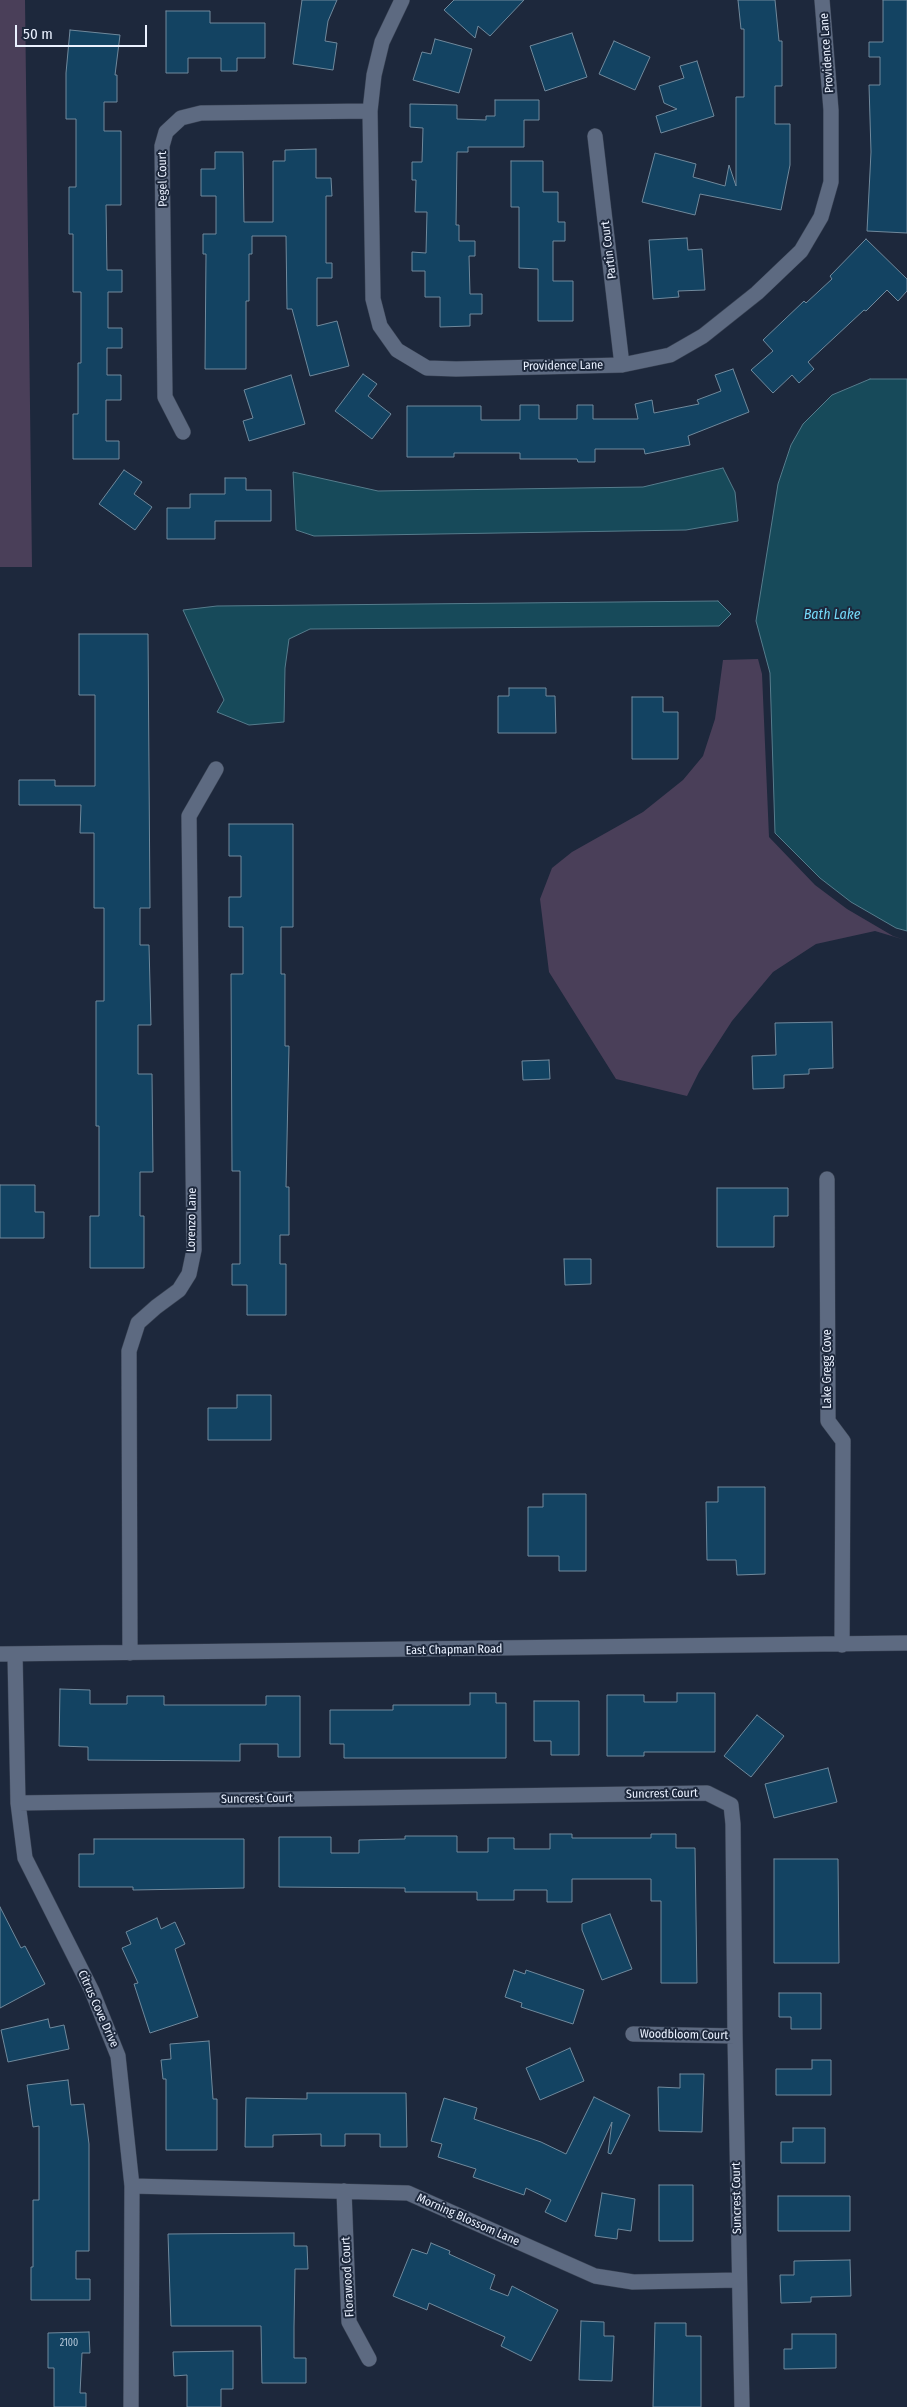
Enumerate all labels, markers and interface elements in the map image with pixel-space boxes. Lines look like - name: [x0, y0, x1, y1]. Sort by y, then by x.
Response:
- street label: Providence Lane: [817, 12, 837, 94]
- scale bar: [18, 15, 150, 47]
- text: 50 m: [23, 25, 53, 43]
- street label: Pegel Court: [155, 151, 171, 207]
- street label: Partin Court: [598, 220, 620, 280]
- street label: Providence Lane: [523, 358, 603, 374]
- water label: Bath Lake: [804, 607, 860, 623]
- street label: Lorenzo Lane: [184, 1188, 200, 1252]
- street label: Lake Gregg Cove: [821, 1329, 835, 1409]
- street label: East Chapman Road: [405, 1642, 503, 1658]
- street label: Suncrest Court: [626, 1786, 698, 1802]
- street label: Suncrest Court: [221, 1791, 293, 1807]
- street label: Citrus Cove Drive: [75, 1968, 121, 2050]
- street label: Woodbloom Court: [640, 2027, 728, 2043]
- street label: Suncrest Court: [729, 2162, 745, 2234]
- street label: Morning Blossom Lane: [414, 2191, 522, 2249]
- street label: Florawood Court: [339, 2236, 357, 2318]
- house number: 2100: [60, 2337, 78, 2349]

